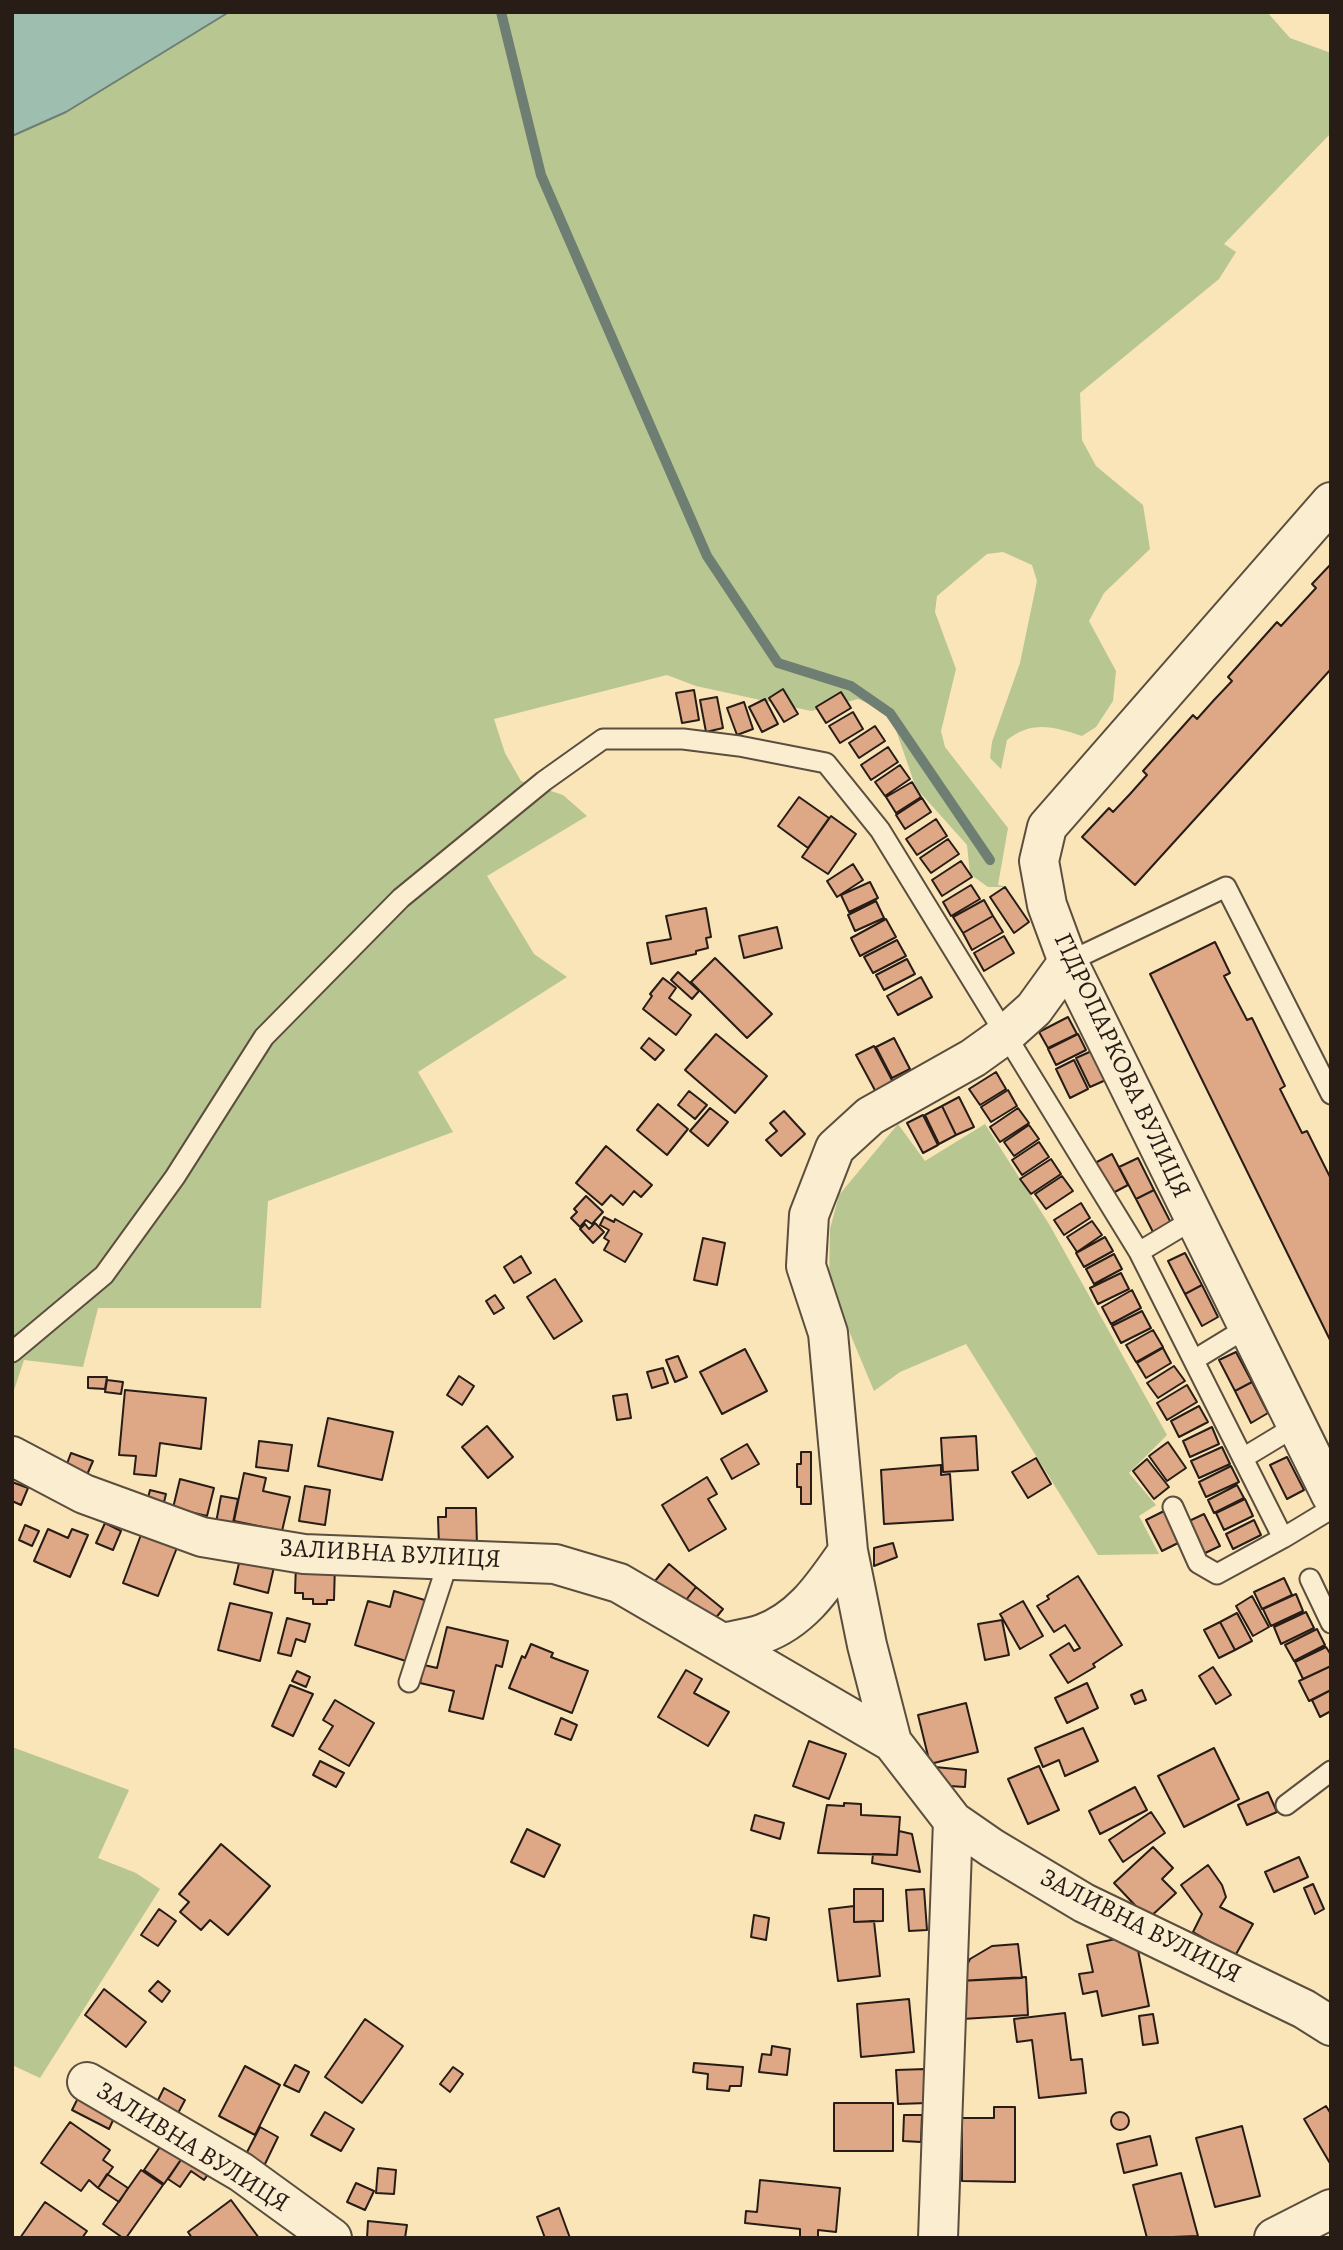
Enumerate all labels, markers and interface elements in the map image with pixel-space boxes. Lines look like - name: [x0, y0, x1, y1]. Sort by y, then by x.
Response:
- street label: ГІДРОПАРКОВА ВУЛИЦЯ: [1046, 928, 1196, 1204]
- street label: ЗАЛИВНА ВУЛИЦЯ: [279, 1534, 501, 1576]
- street label: ЗАЛИВНА ВУЛИЦЯ: [1034, 1863, 1246, 1991]
- street label: ЗАЛИВНА ВУЛИЦЯ: [90, 2076, 294, 2220]

